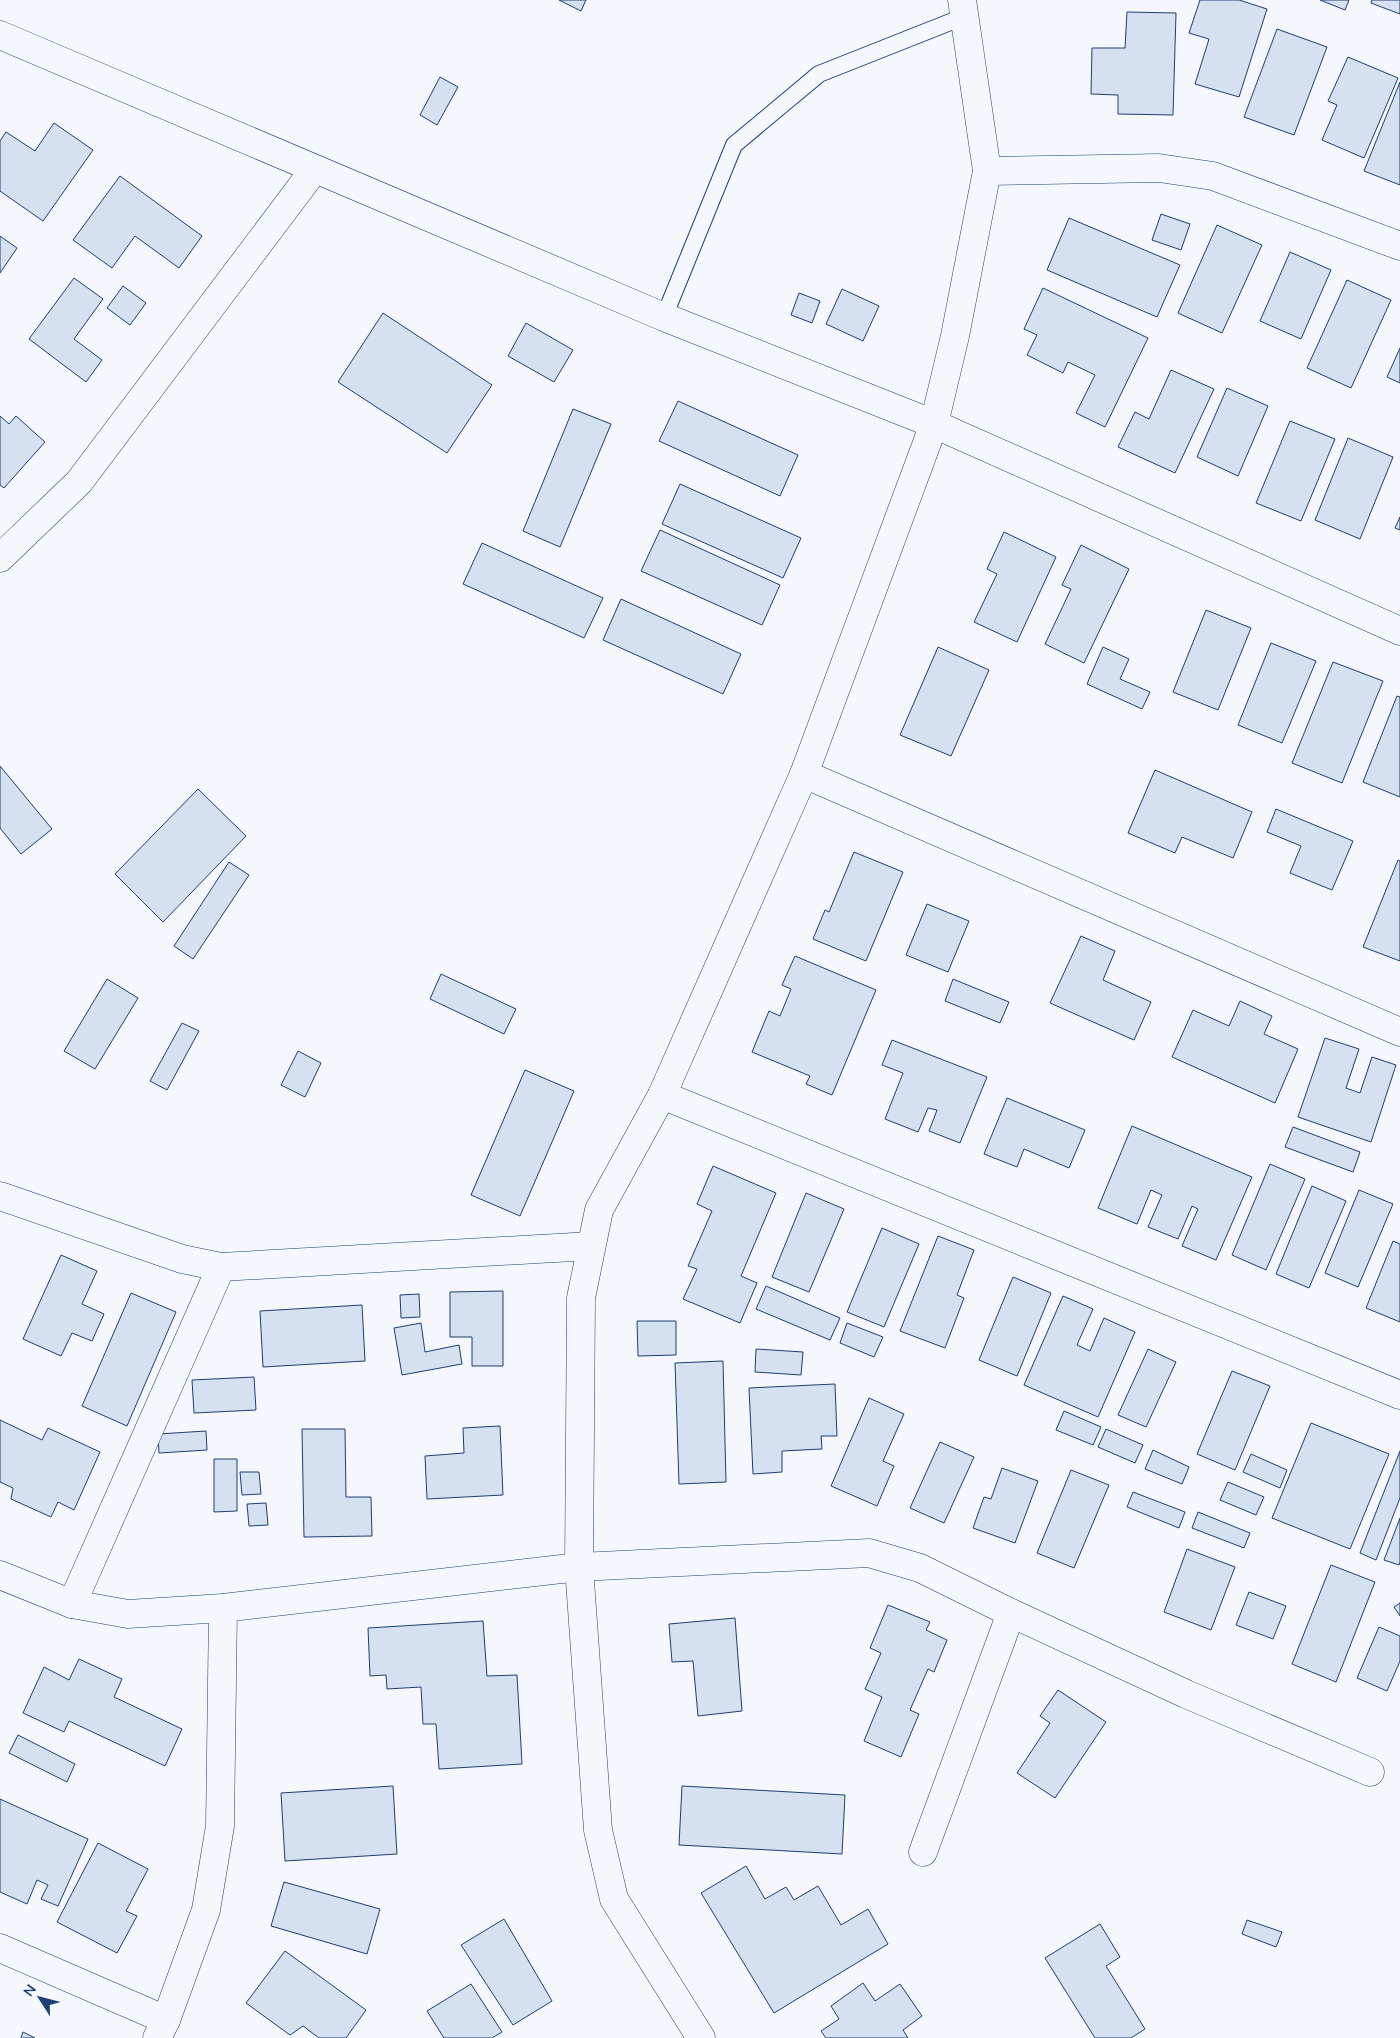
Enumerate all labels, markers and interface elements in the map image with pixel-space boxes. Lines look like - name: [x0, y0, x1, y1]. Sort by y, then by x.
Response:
- north arrow: [15, 1973, 65, 2023]
- text: N: [19, 1981, 40, 2000]

